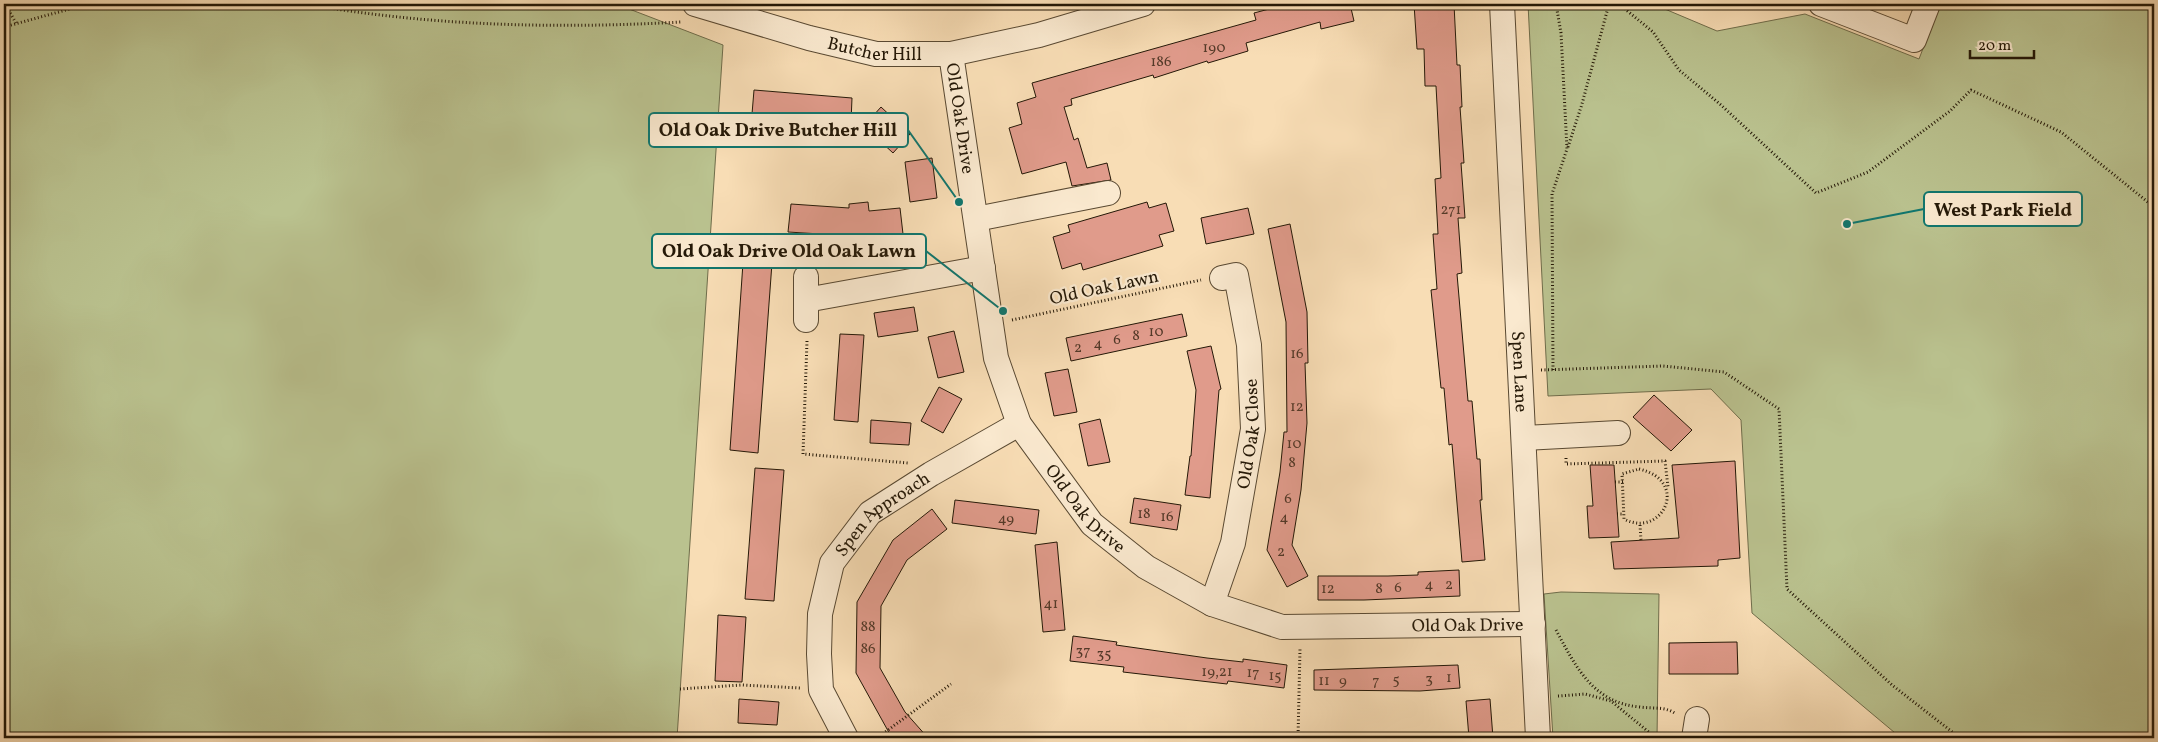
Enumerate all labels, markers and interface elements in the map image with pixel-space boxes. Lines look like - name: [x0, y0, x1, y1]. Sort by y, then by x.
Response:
- scale bar: [1970, 28, 2034, 60]
- street label: Butcher Hill: [825, 32, 922, 68]
- text: 20 m: [1978, 36, 2011, 57]
- house number: 190: [1203, 38, 1225, 59]
- house number: 186: [1150, 52, 1172, 73]
- street label: Old Oak Drive: [938, 61, 980, 176]
- callout: Old Oak Drive Butcher Hill: [649, 113, 908, 147]
- text: Old Oak Drive Butcher Hill: [659, 118, 897, 144]
- callout: West Park Field: [1924, 192, 2082, 226]
- text: West Park Field: [1934, 198, 2073, 224]
- house number: 271: [1441, 200, 1461, 221]
- callout: Old Oak Drive Old Oak Lawn: [652, 234, 926, 268]
- text: Old Oak Drive Old Oak Lawn: [662, 239, 916, 265]
- street label: Old Oak Lawn: [1047, 265, 1161, 312]
- house number: 10: [1149, 322, 1163, 343]
- house number: 8: [1132, 326, 1140, 347]
- house number: 6: [1113, 330, 1121, 351]
- street label: Spen Lane: [1504, 330, 1533, 413]
- house number: 4: [1094, 334, 1103, 355]
- house number: 2: [1074, 338, 1082, 359]
- house number: 16: [1290, 344, 1304, 365]
- street label: Old Oak Close: [1232, 378, 1267, 491]
- house number: 12: [1290, 397, 1304, 418]
- house number: 10: [1287, 434, 1301, 455]
- house number: 8: [1288, 453, 1296, 474]
- street label: Old Oak Drive: [1038, 459, 1130, 560]
- street label: Spen Approach: [830, 467, 936, 562]
- house number: 6: [1284, 489, 1292, 510]
- house number: 18: [1137, 504, 1151, 525]
- house number: 16: [1160, 507, 1174, 528]
- house number: 4: [1280, 508, 1289, 529]
- house number: 49: [998, 509, 1014, 530]
- house number: 2: [1277, 542, 1285, 563]
- house number: 4: [1425, 575, 1434, 596]
- house number: 2: [1445, 575, 1453, 596]
- house number: 6: [1394, 578, 1402, 599]
- house number: 12: [1321, 579, 1335, 600]
- house number: 8: [1375, 579, 1383, 600]
- house number: 41: [1044, 594, 1058, 615]
- street label: Old Oak Drive: [1412, 613, 1524, 639]
- house number: 88: [860, 617, 876, 638]
- house number: 86: [860, 639, 876, 660]
- house number: 37: [1076, 641, 1090, 662]
- house number: 35: [1097, 644, 1111, 665]
- house number: 19,21: [1201, 662, 1233, 683]
- house number: 17: [1246, 663, 1260, 684]
- house number: 15: [1268, 666, 1282, 687]
- house number: 1: [1446, 668, 1452, 689]
- house number: 3: [1425, 669, 1433, 690]
- house number: 5: [1392, 670, 1400, 691]
- house number: 11: [1318, 671, 1330, 692]
- house number: 9: [1339, 671, 1347, 692]
- house number: 7: [1372, 671, 1380, 692]

